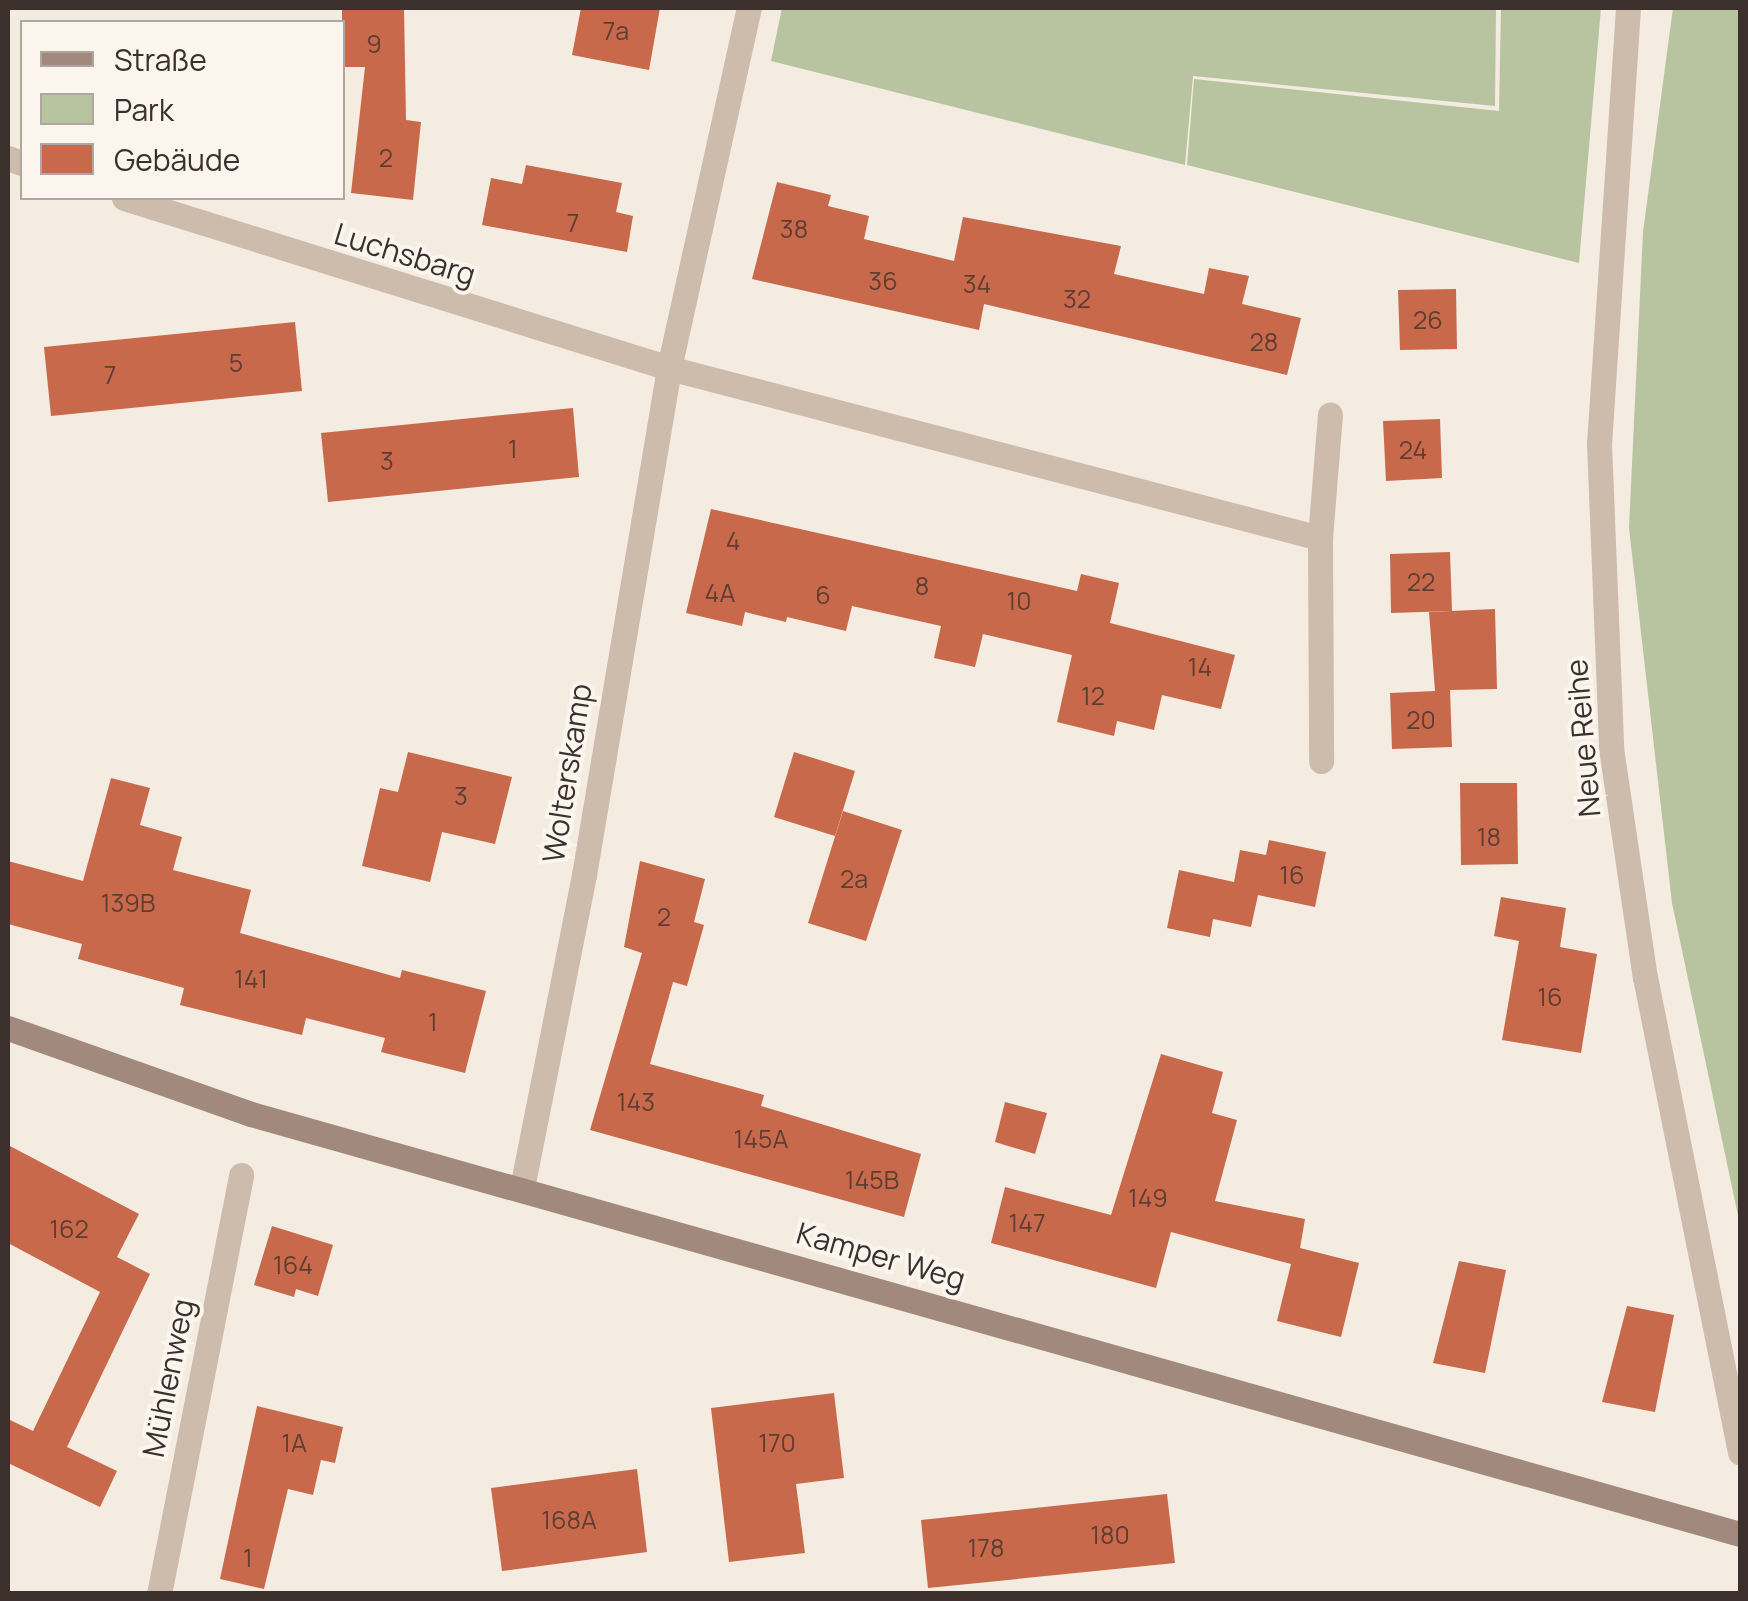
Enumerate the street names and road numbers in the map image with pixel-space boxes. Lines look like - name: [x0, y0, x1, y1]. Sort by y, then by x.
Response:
- street label: Luchsbarg: [330, 215, 480, 293]
- street label: Neue Reihe: [1558, 658, 1608, 818]
- street label: Wolterskamp: [535, 681, 599, 865]
- street label: Kamper Weg: [793, 1215, 969, 1297]
- street label: Mühlenweg: [135, 1296, 201, 1460]

